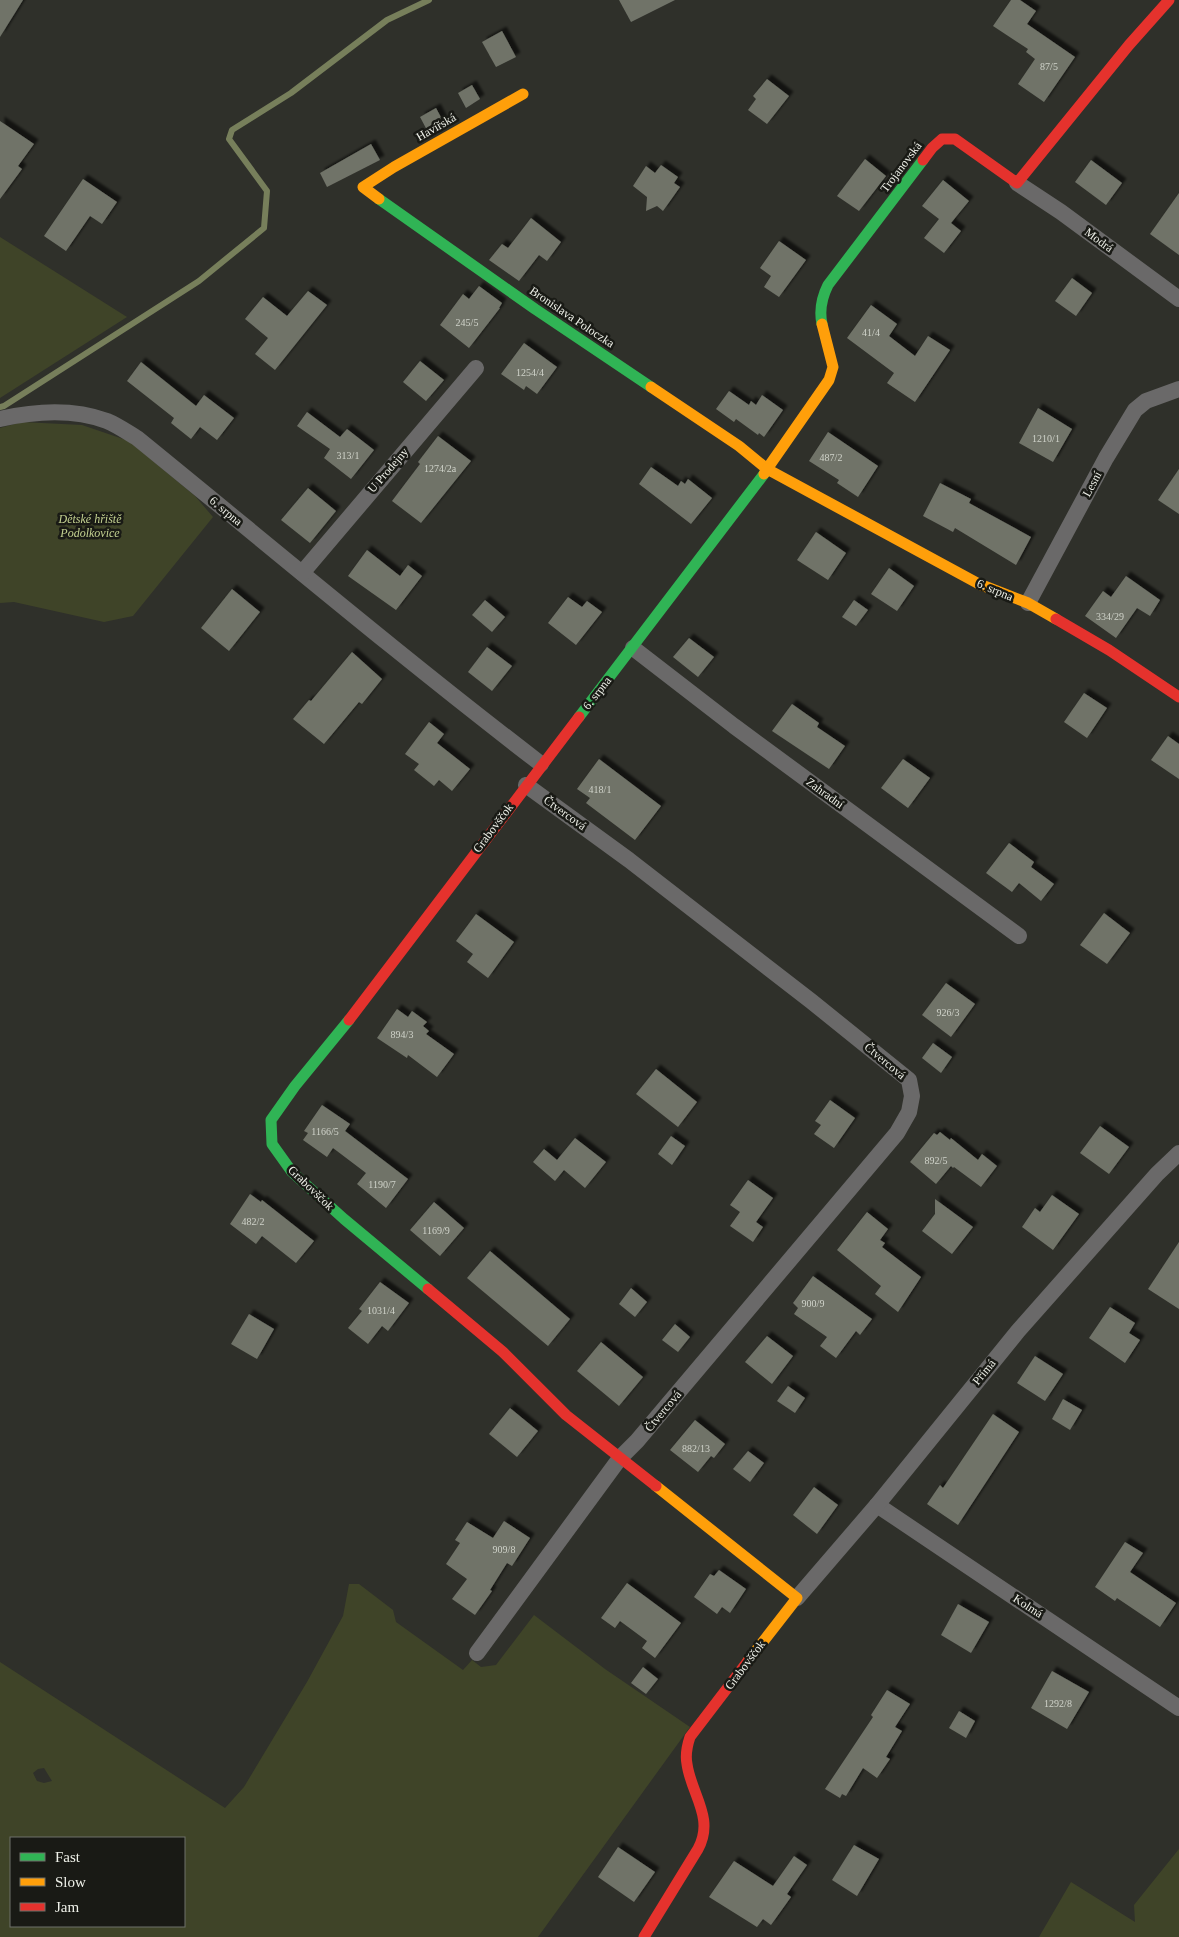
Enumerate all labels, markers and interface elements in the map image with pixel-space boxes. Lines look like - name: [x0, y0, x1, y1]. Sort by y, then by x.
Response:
- house number: 87/5: [1040, 61, 1058, 72]
- street label: Havířská: [414, 110, 459, 144]
- street label: Trojanovská: [877, 138, 925, 195]
- street label: Modrá: [1082, 225, 1117, 255]
- street label: Bronislava Poloczka: [527, 284, 617, 351]
- house number: 245/5: [456, 317, 478, 328]
- house number: 41/4: [862, 327, 880, 338]
- house number: 1254/4: [516, 367, 544, 378]
- house number: 1210/1: [1032, 433, 1060, 444]
- street label: U Prodejny: [365, 445, 411, 495]
- house number: 313/1: [337, 450, 359, 461]
- house number: 487/2: [820, 452, 842, 463]
- house number: 1274/2a: [424, 463, 457, 474]
- street label: Lesní: [1080, 468, 1105, 499]
- street label: 6. srpna: [207, 493, 246, 529]
- park label: Dětské hřiště Podolkovice: [58, 512, 122, 540]
- street label: 6. srpna: [975, 576, 1016, 604]
- house number: 334/29: [1096, 611, 1124, 622]
- street label: 6. srpna: [580, 673, 615, 712]
- street label: Zahradní: [803, 775, 847, 812]
- house number: 418/1: [589, 784, 611, 795]
- street label: Čtvercová: [541, 793, 590, 834]
- street label: Grabovščok: [470, 801, 516, 855]
- house number: 926/3: [937, 1007, 959, 1018]
- house number: 894/3: [391, 1029, 413, 1040]
- street label: Čtvercová: [862, 1040, 909, 1083]
- house number: 1166/5: [311, 1126, 339, 1137]
- house number: 892/5: [925, 1155, 947, 1166]
- street label: Grabovščok: [285, 1163, 337, 1213]
- house number: 1190/7: [368, 1179, 396, 1190]
- house number: 482/2: [242, 1216, 264, 1227]
- house number: 1169/9: [422, 1225, 450, 1236]
- house number: 900/9: [802, 1298, 824, 1309]
- house number: 1031/4: [367, 1305, 395, 1316]
- street label: Přímá: [970, 1356, 999, 1388]
- street label: Čtvercová: [642, 1387, 685, 1434]
- house number: 882/13: [682, 1443, 710, 1454]
- house number: 909/8: [493, 1544, 515, 1555]
- street label: Kolmá: [1010, 1591, 1046, 1621]
- street label: Grabovščok: [722, 1638, 768, 1692]
- house number: 1292/8: [1044, 1698, 1072, 1709]
- legend: [10, 1837, 185, 1927]
- text: Fast: [55, 1849, 81, 1865]
- text: Slow: [55, 1874, 86, 1890]
- text: Jam: [55, 1899, 79, 1915]

